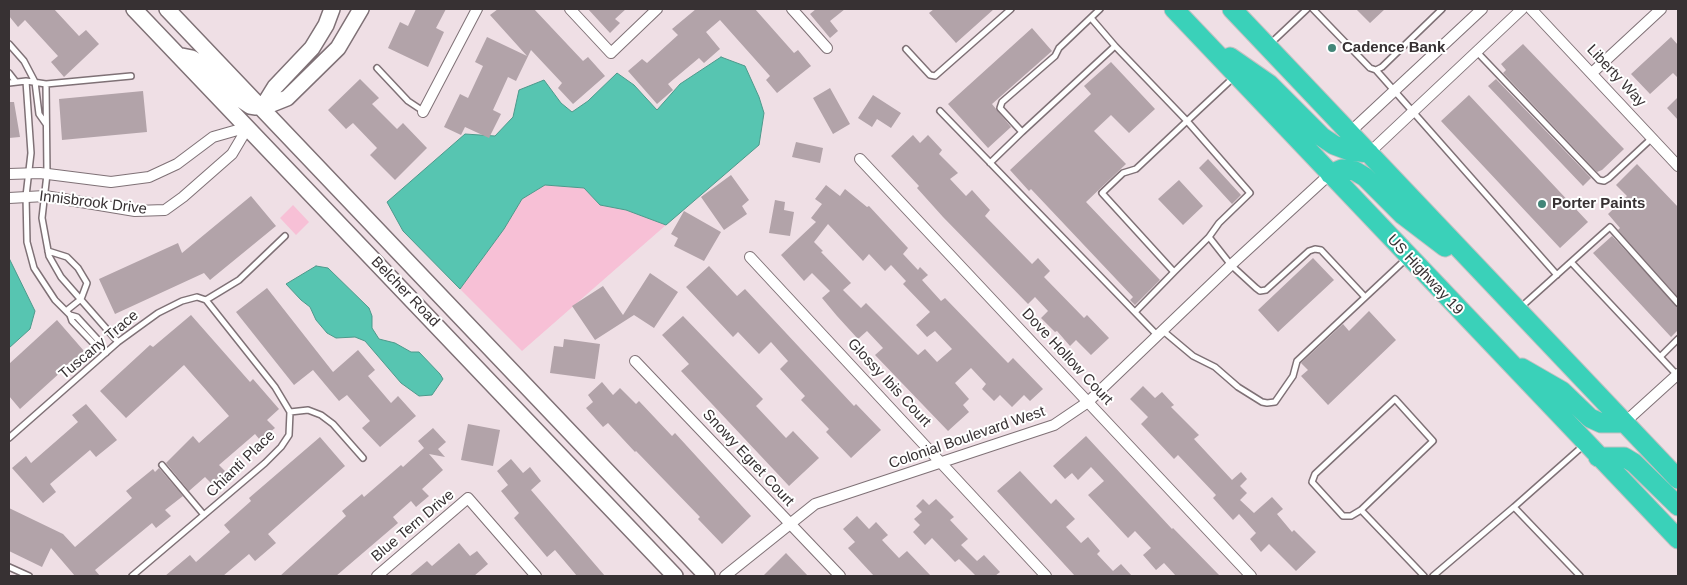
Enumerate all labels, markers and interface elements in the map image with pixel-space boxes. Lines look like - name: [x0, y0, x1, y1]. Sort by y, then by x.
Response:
- place label: Cadence Bank: [1342, 39, 1445, 57]
- street label: Liberty Way: [1583, 41, 1649, 111]
- marker: Cadence Bank: [1326, 42, 1338, 54]
- street label: Innisbrook Drive: [38, 187, 148, 219]
- place label: Porter Paints: [1552, 195, 1645, 213]
- marker: Porter Paints: [1536, 198, 1548, 210]
- street label: US Highway 19: [1383, 231, 1467, 319]
- street label: Belcher Road: [367, 253, 443, 331]
- street label: Dove Hollow Court: [1018, 305, 1116, 409]
- street label: Tuscany Trace: [56, 307, 142, 383]
- street label: Glossy Ibis Court: [843, 335, 935, 431]
- street label: Colonial Boulevard West: [887, 403, 1047, 473]
- street label: Snowy Egret Court: [698, 406, 798, 510]
- street label: Chianti Place: [203, 427, 279, 501]
- street label: Blue Tern Drive: [368, 486, 458, 566]

